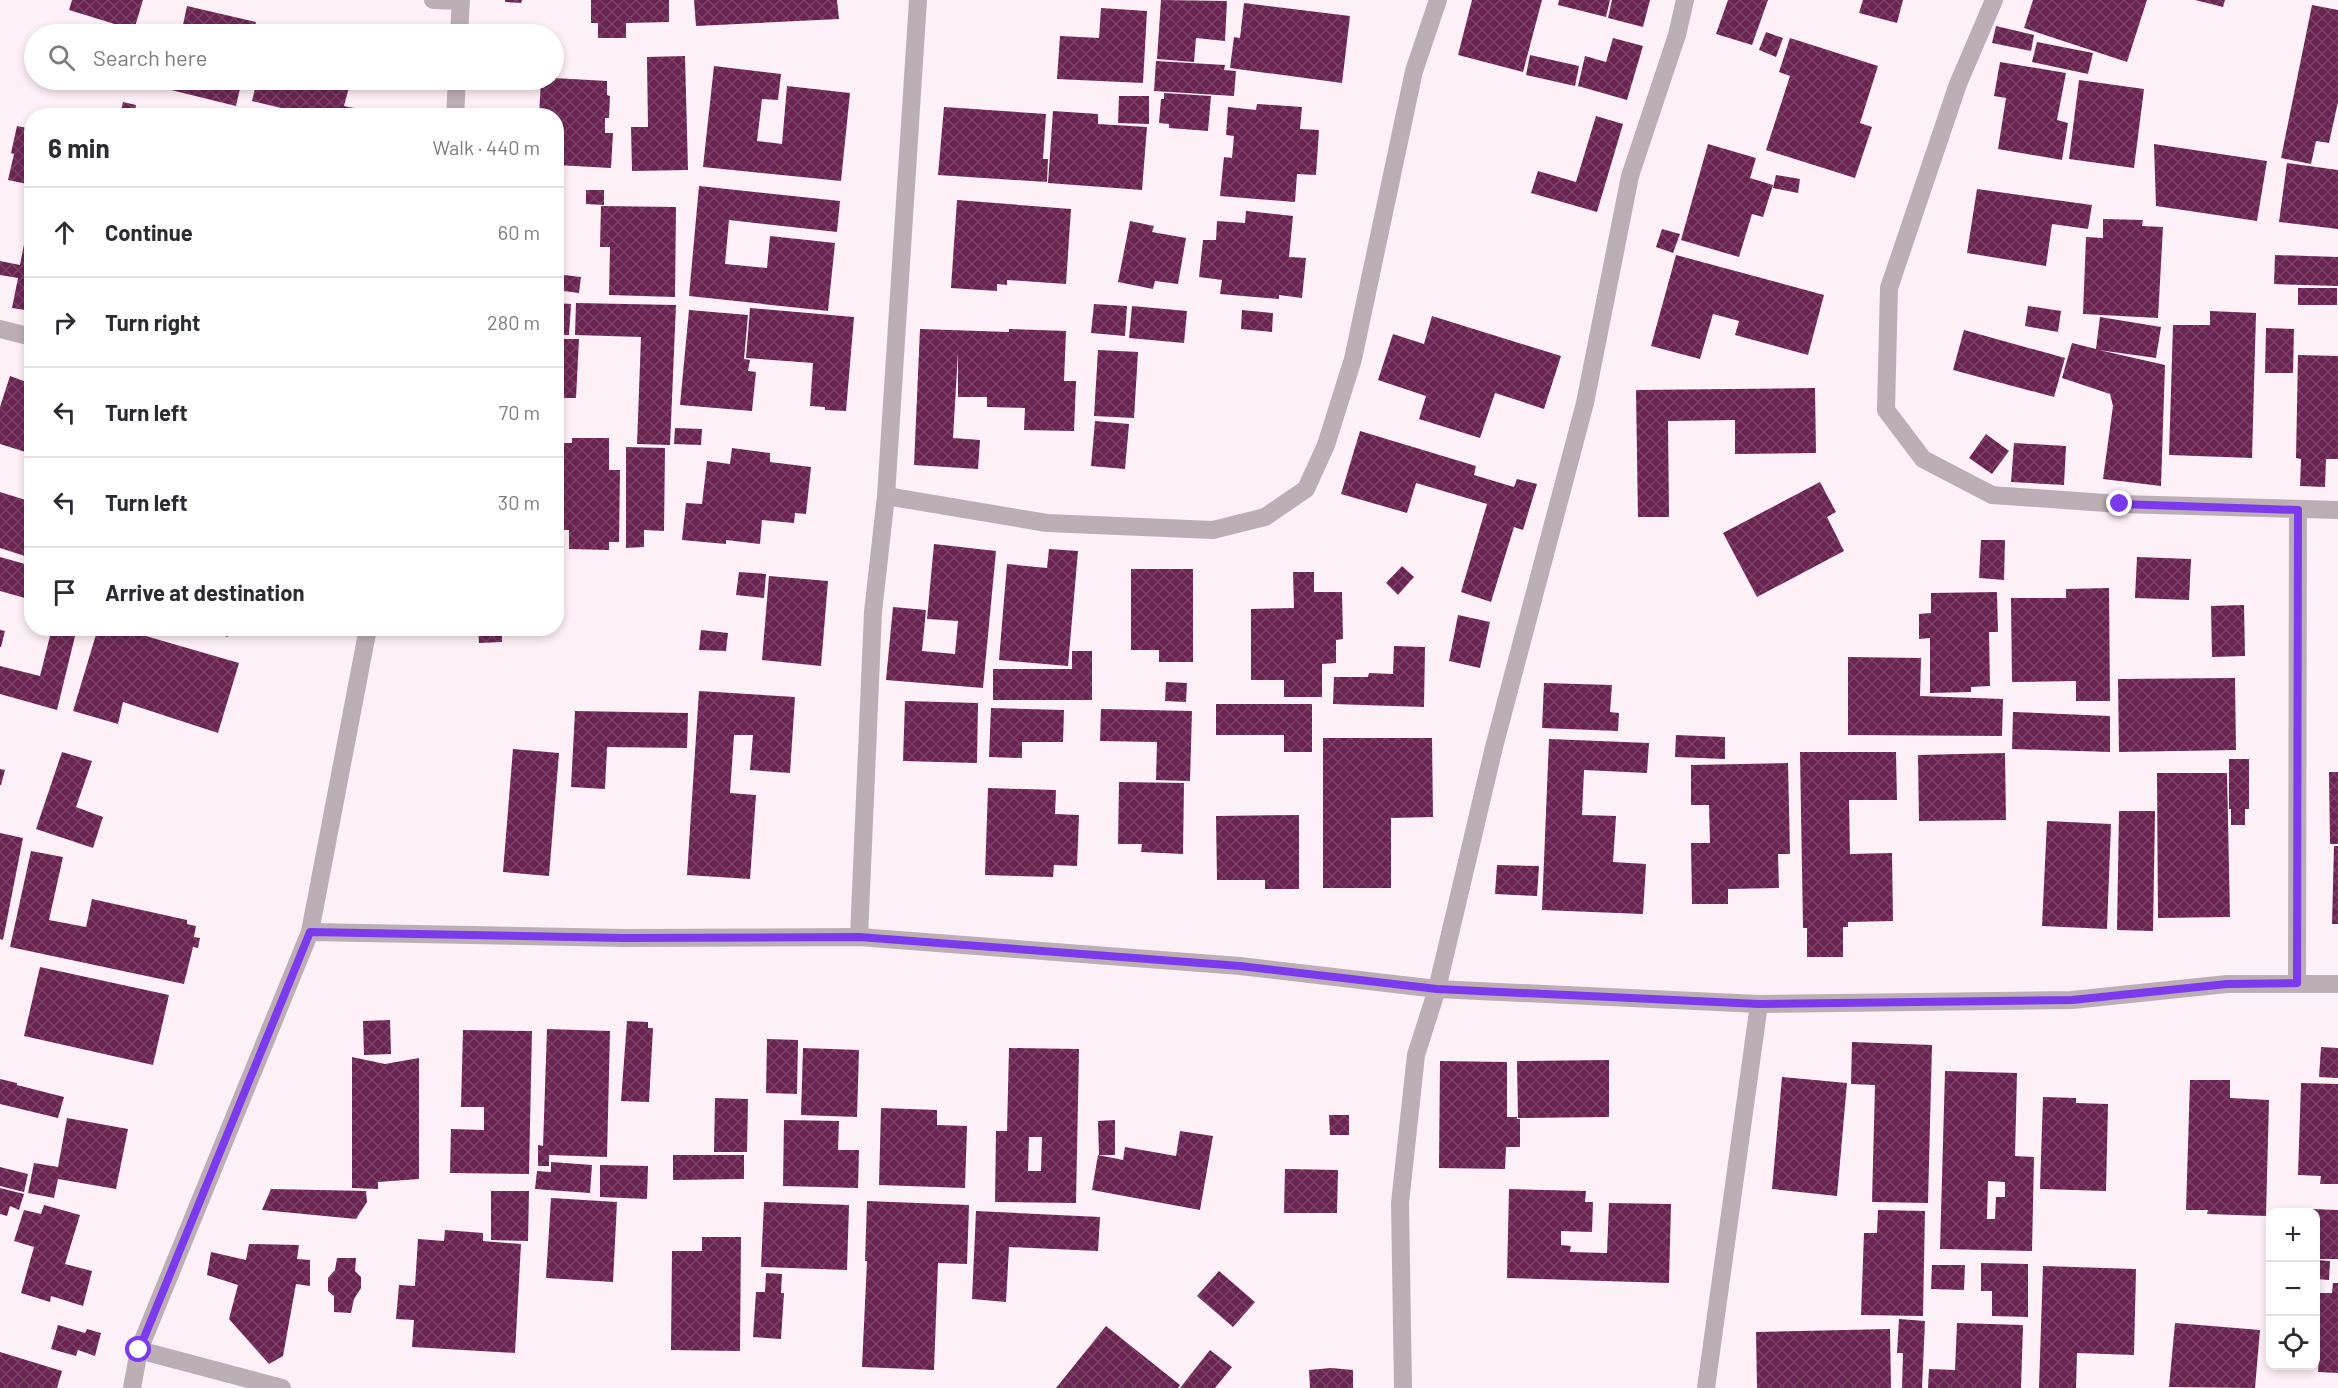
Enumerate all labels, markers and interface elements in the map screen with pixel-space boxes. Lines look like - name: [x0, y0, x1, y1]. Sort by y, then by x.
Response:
- search box: [24, 24, 564, 90]
- icon: search: [45, 41, 78, 74]
- text: Search here: [93, 44, 207, 70]
- text: 6 min: [48, 132, 110, 163]
- text: Walk · 440 m: [432, 135, 540, 159]
- icon: ahead: [48, 216, 81, 249]
- text: Continue: [105, 219, 193, 245]
- text: 60 m: [498, 220, 540, 244]
- icon: right: [48, 306, 81, 339]
- text: Turn right: [105, 309, 200, 335]
- text: 280 m: [487, 310, 540, 334]
- icon: left: [48, 396, 81, 429]
- text: Turn left: [105, 399, 188, 425]
- text: 70 m: [499, 400, 540, 424]
- icon: left: [48, 486, 81, 519]
- text: Turn left: [105, 489, 188, 515]
- text: 30 m: [498, 490, 540, 514]
- route end: [2106, 490, 2132, 516]
- icon: arrive: [48, 576, 81, 609]
- text: Arrive at destination: [105, 579, 304, 605]
- map controls: [2266, 1208, 2320, 1370]
- button: +: [2266, 1208, 2320, 1262]
- button: −: [2266, 1262, 2320, 1316]
- button: locate: [2266, 1316, 2320, 1370]
- route start: [125, 1336, 151, 1362]

